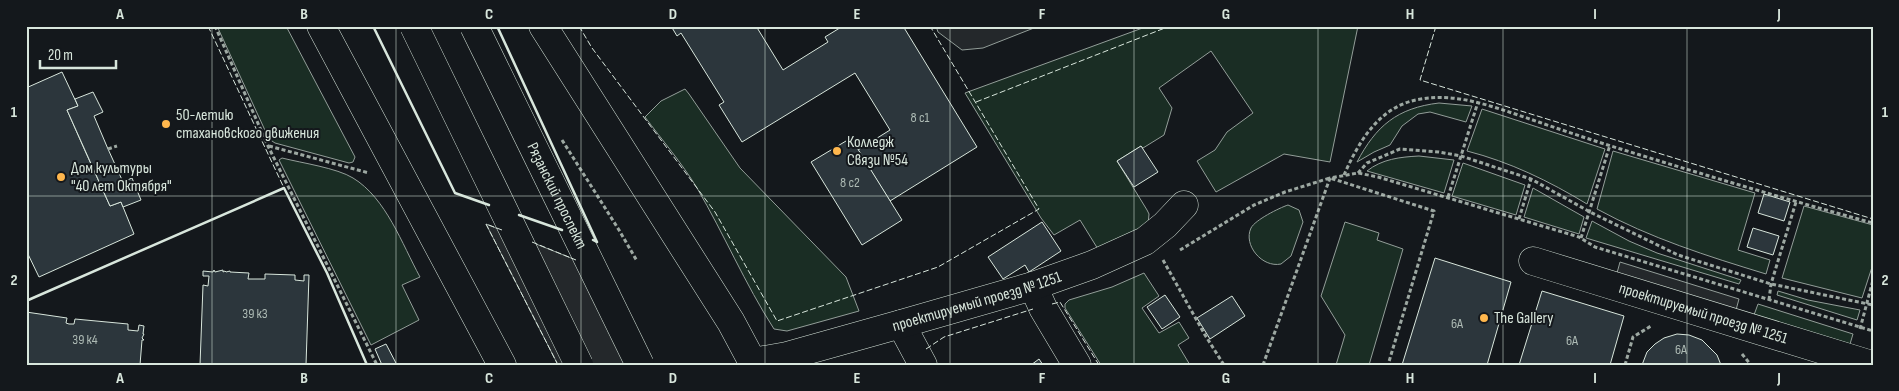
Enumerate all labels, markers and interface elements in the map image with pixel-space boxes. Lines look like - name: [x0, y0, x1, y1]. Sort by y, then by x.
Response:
- text: A: [115, 5, 124, 24]
- text: B: [300, 5, 308, 24]
- text: C: [485, 5, 493, 24]
- text: D: [669, 5, 677, 24]
- text: E: [854, 5, 861, 24]
- text: F: [1039, 5, 1046, 24]
- text: G: [1222, 5, 1230, 24]
- text: H: [1406, 5, 1414, 24]
- text: I: [1593, 5, 1597, 24]
- text: J: [1776, 5, 1781, 24]
- scale bar: [40, 38, 116, 70]
- text: 20 m: [48, 46, 73, 65]
- text: 1: [11, 103, 18, 122]
- text: 1: [1882, 103, 1889, 122]
- place label: 50-летию стахановского движения: [176, 106, 319, 143]
- house number: 8 с1: [911, 109, 930, 126]
- marker: 50-летию стахановского движения: [160, 118, 172, 130]
- place label: Колледж Связи №54: [847, 133, 908, 170]
- street label: Рязанский проспект: [523, 139, 591, 252]
- marker: Колледж Связи №54: [831, 145, 843, 157]
- place label: Дом культуры "40 лет Октября": [71, 159, 172, 196]
- marker: Дом культуры "40 лет Октября": [55, 171, 67, 183]
- house number: 8 с2: [840, 174, 860, 191]
- street label: проектируемый проезд № 1251: [890, 267, 1064, 335]
- text: 2: [10, 271, 18, 290]
- text: 2: [1881, 271, 1889, 290]
- street label: проектируемый проезд № 1251: [1617, 278, 1790, 348]
- house number: 39 к3: [242, 305, 268, 322]
- place label: The Gallery: [1494, 309, 1554, 328]
- marker: The Gallery: [1478, 312, 1490, 324]
- house number: 6А: [1451, 315, 1464, 332]
- house number: 39 к4: [72, 331, 98, 348]
- house number: 6А: [1566, 332, 1579, 349]
- house number: 6А: [1675, 341, 1688, 358]
- text: A: [115, 369, 124, 388]
- text: B: [300, 369, 308, 388]
- text: C: [485, 369, 493, 388]
- text: D: [669, 369, 677, 388]
- text: E: [854, 369, 861, 388]
- text: F: [1039, 369, 1046, 388]
- text: G: [1222, 369, 1230, 388]
- text: H: [1406, 369, 1414, 388]
- text: I: [1593, 369, 1597, 388]
- text: J: [1776, 369, 1781, 388]

